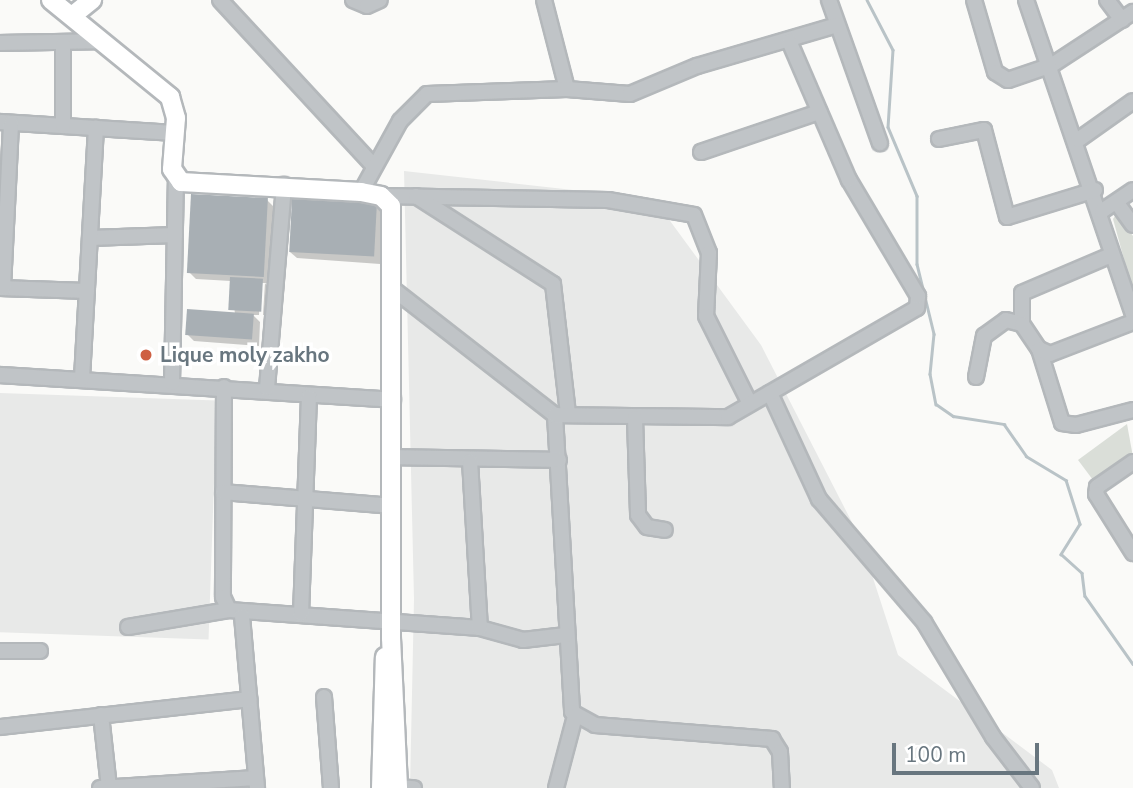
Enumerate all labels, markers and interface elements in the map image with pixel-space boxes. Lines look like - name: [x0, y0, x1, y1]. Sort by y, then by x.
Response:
- place label: Lique moly zakho: [160, 342, 330, 368]
- marker: Lique moly zakho: [138, 347, 154, 363]
- scale bar: [895, 728, 1042, 772]
- text: 100 m: [905, 741, 966, 769]

